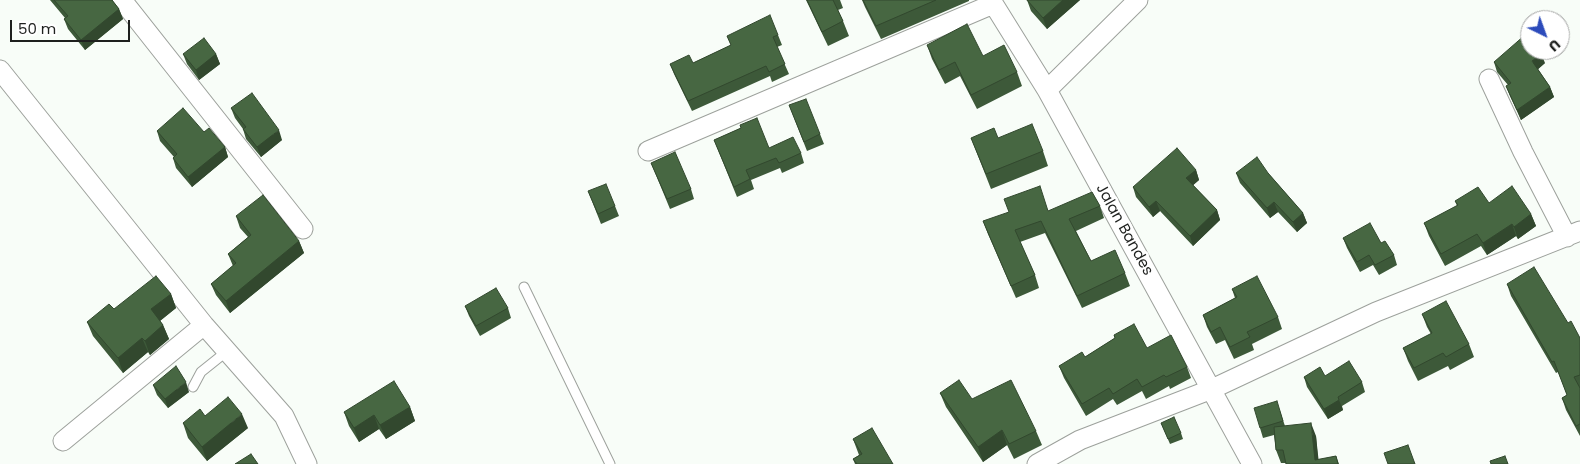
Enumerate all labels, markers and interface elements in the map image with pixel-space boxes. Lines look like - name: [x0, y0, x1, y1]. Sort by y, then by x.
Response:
- scale bar: [12, 10, 132, 42]
- north arrow: [1520, 10, 1570, 60]
- text: 50 m: [18, 18, 56, 39]
- text: U: [1544, 35, 1565, 56]
- street label: Jalan Bandes: [1091, 181, 1157, 279]

